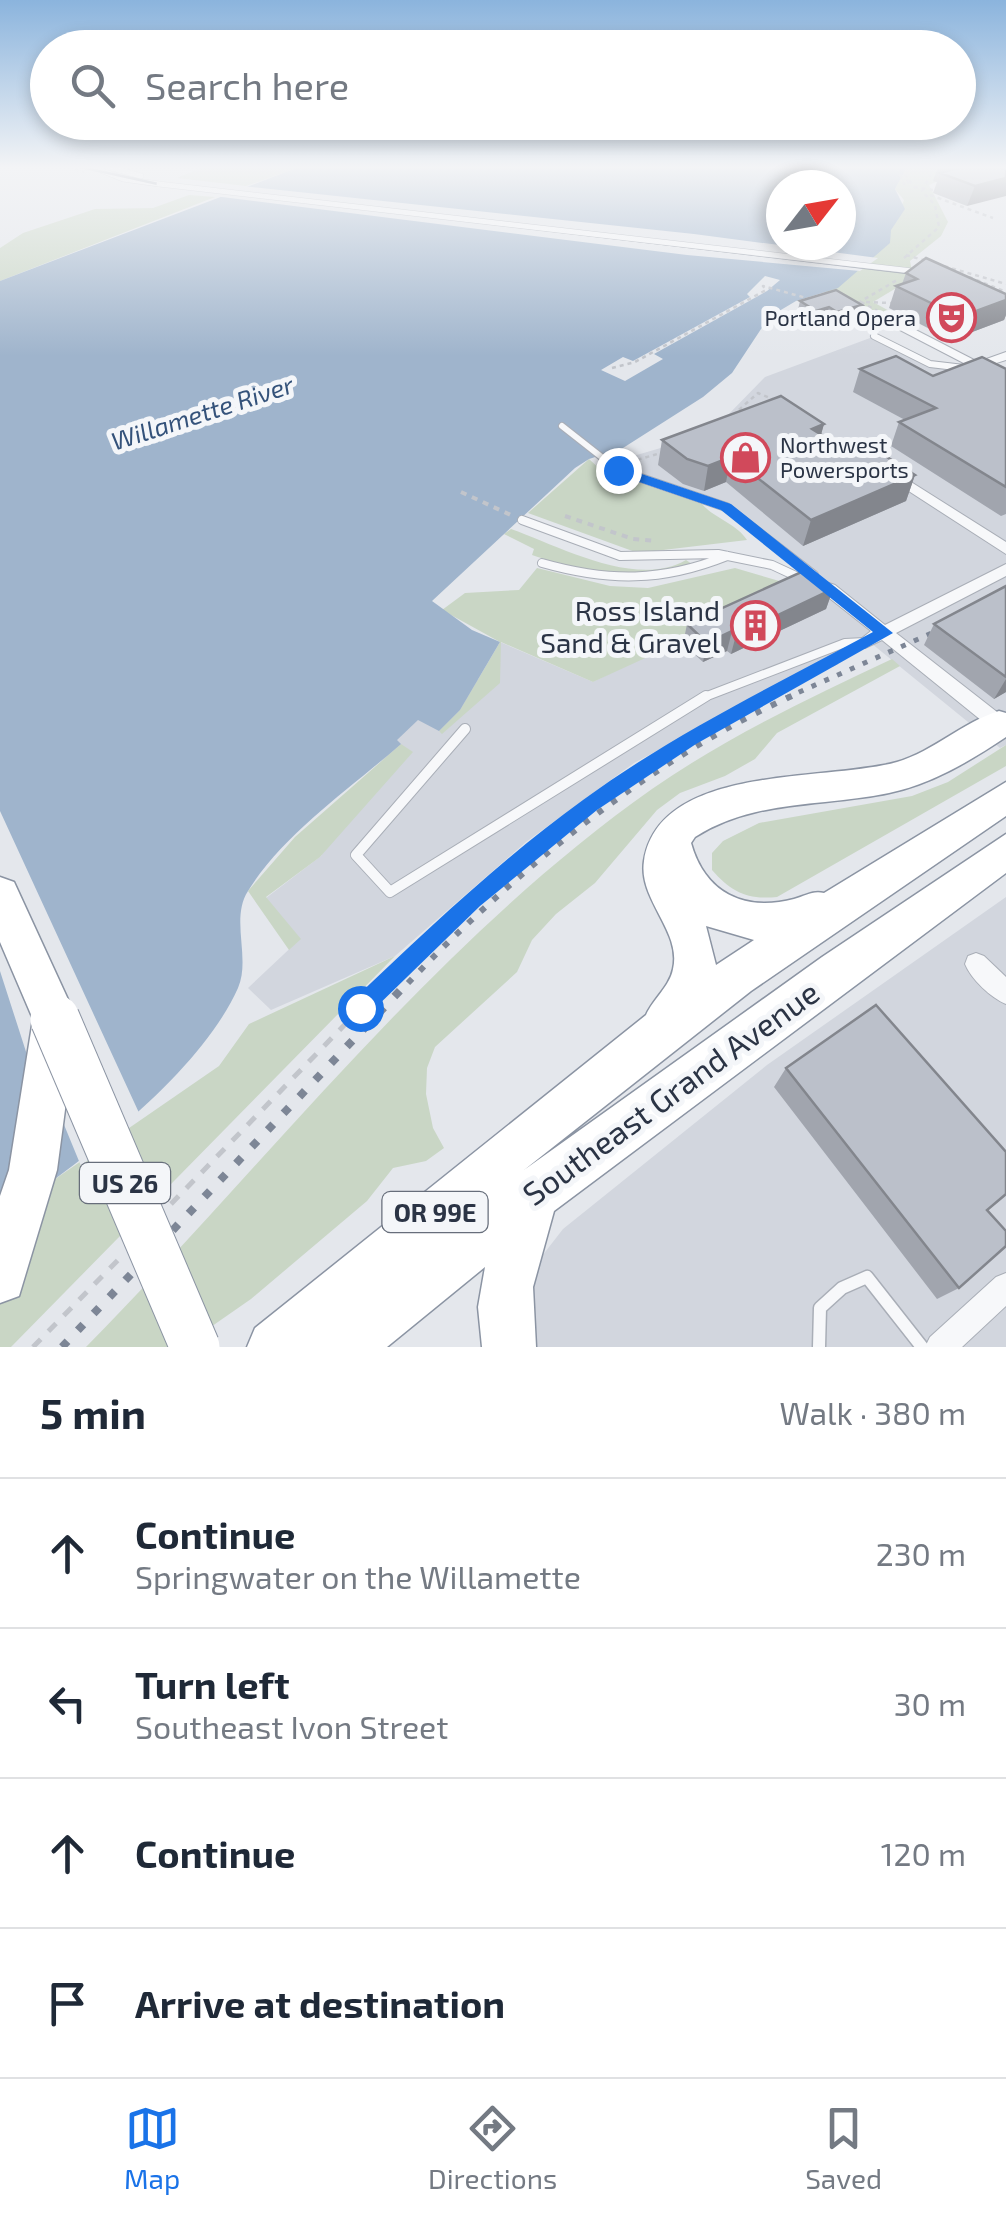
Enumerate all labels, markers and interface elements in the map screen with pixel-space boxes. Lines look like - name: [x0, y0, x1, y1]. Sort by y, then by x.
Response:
- search box: [30, 30, 976, 140]
- icon: search: [65, 58, 120, 113]
- text: Search here: [145, 62, 349, 108]
- north arrow: [766, 170, 856, 260]
- theatre icon: Portland Opera: [925, 291, 977, 343]
- place label: Portland Opera: [764, 304, 916, 330]
- water label: Willamette River: [107, 368, 298, 456]
- shop icon: Northwest Powersports: [719, 431, 771, 483]
- place label: Northwest Powersports: [780, 431, 909, 482]
- route end: [596, 448, 642, 494]
- place label: Ross Island Sand & Gravel: [540, 593, 721, 659]
- building icon: Ross Island Sand & Gravel: [729, 600, 781, 652]
- street label: Southeast Grand Avenue: [515, 972, 825, 1212]
- route start: [338, 986, 384, 1032]
- road number: US 26: [80, 1163, 170, 1203]
- road number: OR 99E: [382, 1192, 488, 1232]
- text: 5 min: [40, 1387, 146, 1437]
- text: Walk · 380 m: [780, 1393, 966, 1431]
- text: Continue: [135, 1511, 295, 1557]
- icon: ahead: [40, 1526, 95, 1581]
- text: 230 m: [876, 1534, 966, 1572]
- text: Springwater on the Willamette: [135, 1557, 581, 1595]
- text: Turn left: [135, 1661, 290, 1707]
- icon: left: [40, 1676, 95, 1731]
- text: 30 m: [894, 1684, 966, 1722]
- text: Southeast Ivon Street: [135, 1707, 448, 1745]
- icon: ahead: [40, 1826, 95, 1881]
- text: Continue: [135, 1830, 295, 1876]
- text: 120 m: [881, 1834, 966, 1872]
- icon: arrive: [40, 1976, 95, 2031]
- text: Arrive at destination: [135, 1980, 505, 2026]
- tab: Map: [124, 2101, 180, 2195]
- tab: Directions: [428, 2101, 557, 2195]
- tab: Saved: [805, 2101, 882, 2195]

